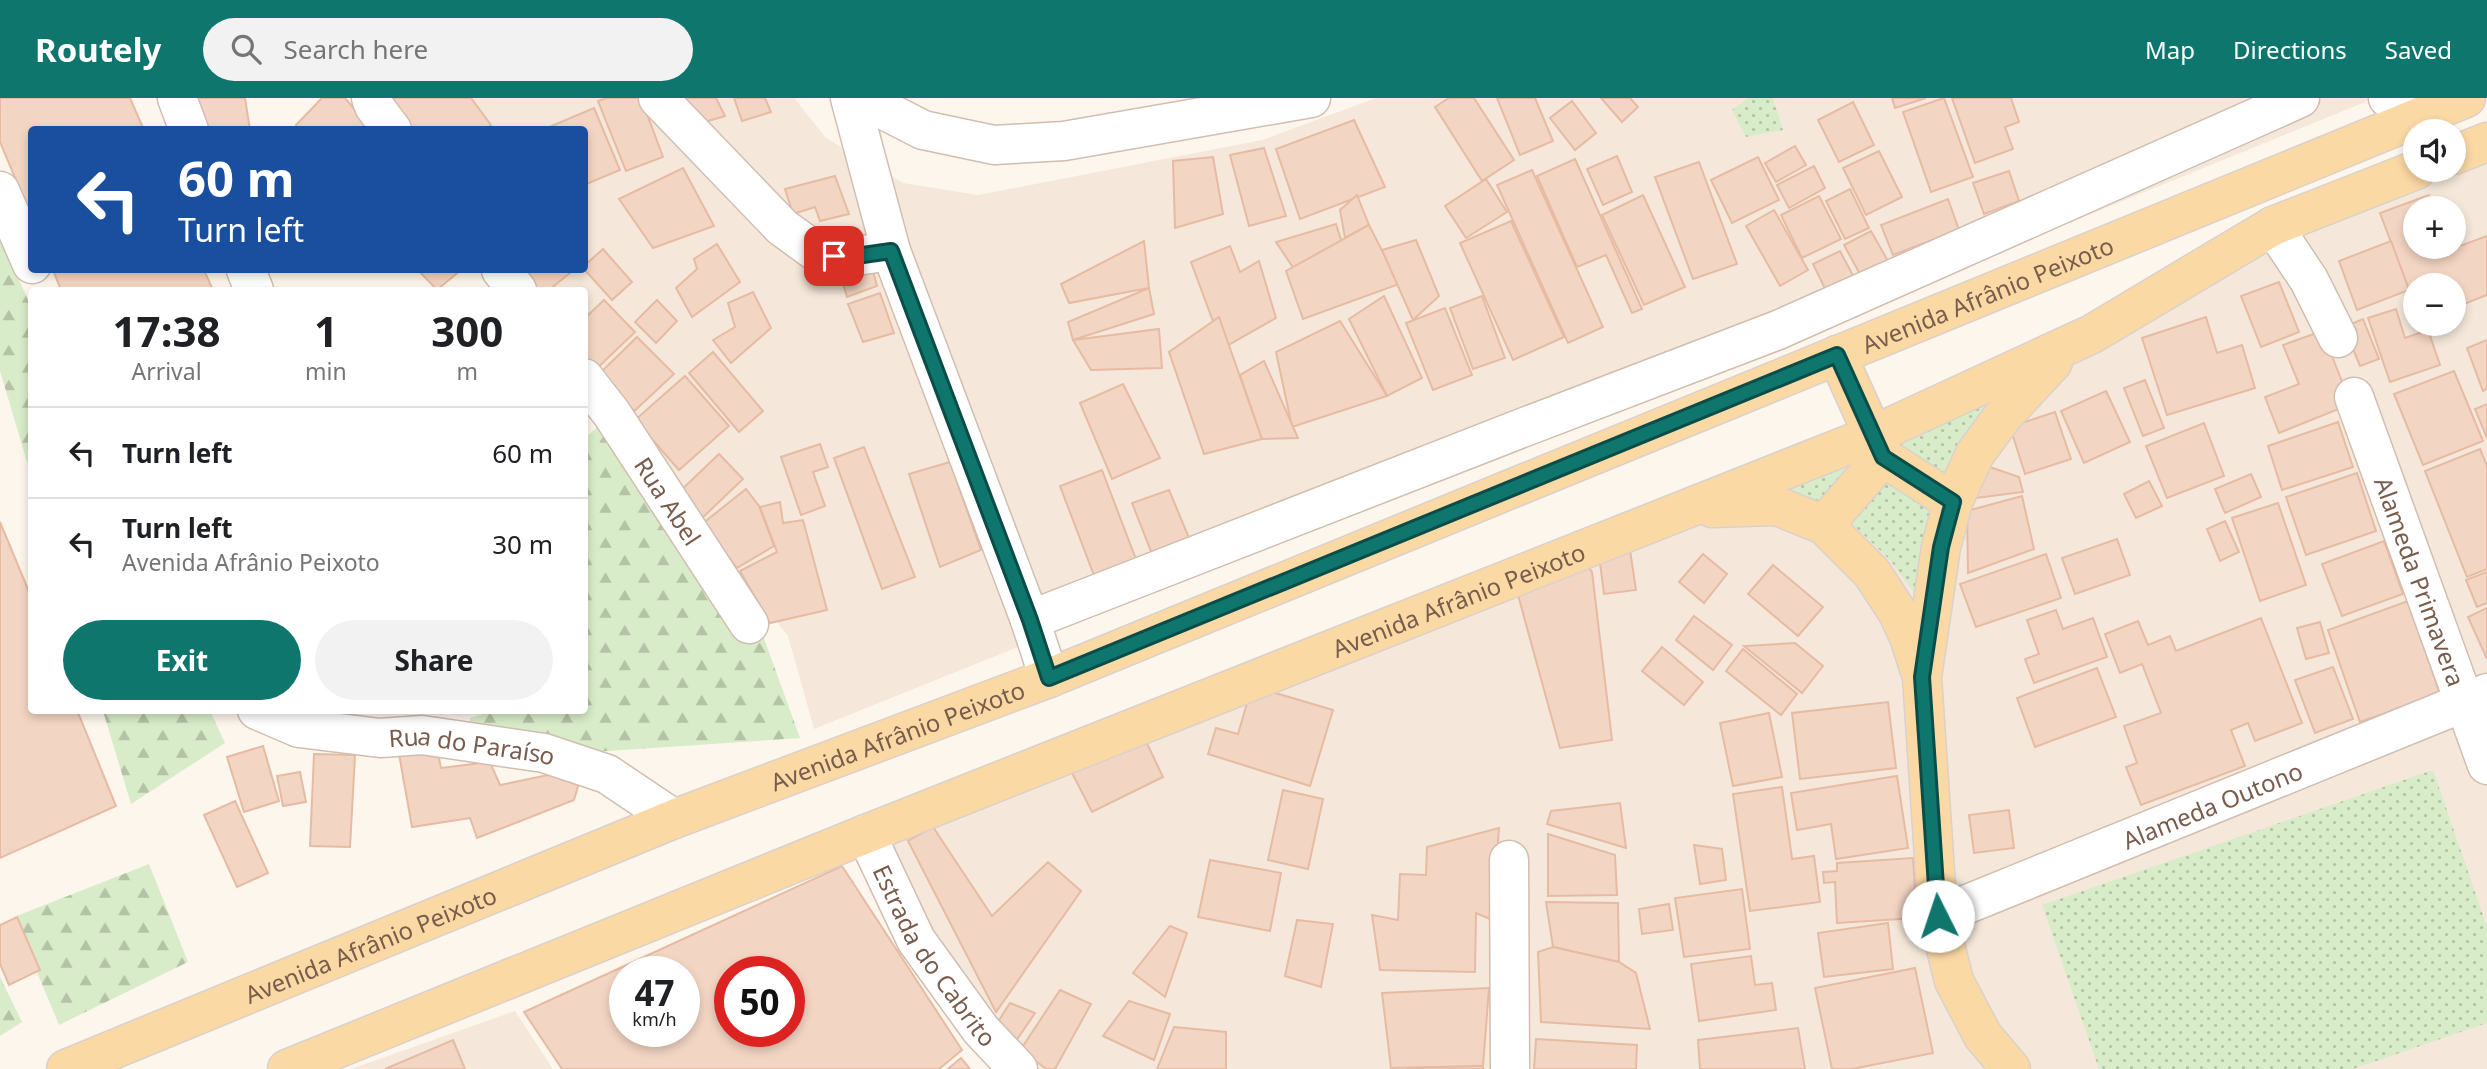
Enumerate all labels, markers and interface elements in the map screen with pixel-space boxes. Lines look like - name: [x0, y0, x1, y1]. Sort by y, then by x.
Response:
- search box: [203, 18, 693, 81]
- text: Routely: [35, 27, 161, 72]
- icon: search: [227, 30, 265, 68]
- text: Search here: [283, 31, 428, 67]
- text: Map: [2145, 33, 2195, 66]
- text: Directions: [2233, 33, 2347, 66]
- text: Saved: [2385, 33, 2452, 66]
- map controls: [2403, 119, 2466, 336]
- button: sound: [2403, 119, 2466, 182]
- text: 60 m: [178, 145, 295, 211]
- icon: left: [63, 154, 154, 245]
- button: +: [2403, 196, 2466, 259]
- text: Turn left: [178, 208, 304, 251]
- pin: [804, 226, 864, 286]
- street label: Avenida Afrânio Peixoto: [1857, 228, 2118, 360]
- icon: arrive: [815, 237, 853, 275]
- button: −: [2403, 273, 2466, 336]
- text: 17:38: [113, 302, 220, 359]
- text: 1: [314, 302, 338, 359]
- text: 300: [431, 302, 503, 359]
- text: Arrival: [131, 355, 202, 387]
- text: min: [305, 355, 347, 387]
- text: m: [457, 355, 478, 387]
- icon: left: [63, 434, 101, 472]
- text: Turn left: [122, 435, 233, 471]
- text: 60 m: [492, 435, 553, 471]
- street label: Rua Abel: [628, 450, 709, 551]
- street label: Alameda Primavera: [2368, 472, 2474, 691]
- text: Turn left: [122, 510, 233, 546]
- icon: left: [63, 525, 101, 563]
- text: 30 m: [492, 526, 553, 562]
- street label: Avenida Afrânio Peixoto: [1327, 534, 1590, 664]
- text: Avenida Afrânio Peixoto: [122, 546, 380, 578]
- button: Exit: [63, 620, 301, 700]
- button: Share: [315, 620, 553, 700]
- street label: Avenida Afrânio Peixoto: [766, 672, 1029, 798]
- street label: Rua do Paraíso: [387, 718, 560, 772]
- street label: Alameda Outono: [2117, 753, 2307, 856]
- street label: Estrada do Cabrito: [866, 859, 1004, 1053]
- street label: Avenida Afrânio Peixoto: [240, 877, 501, 1010]
- position arrow: [1901, 879, 1975, 953]
- speed limit sign: 50: [714, 956, 805, 1047]
- text: 47: [634, 969, 675, 1016]
- text: km/h: [632, 1007, 677, 1031]

